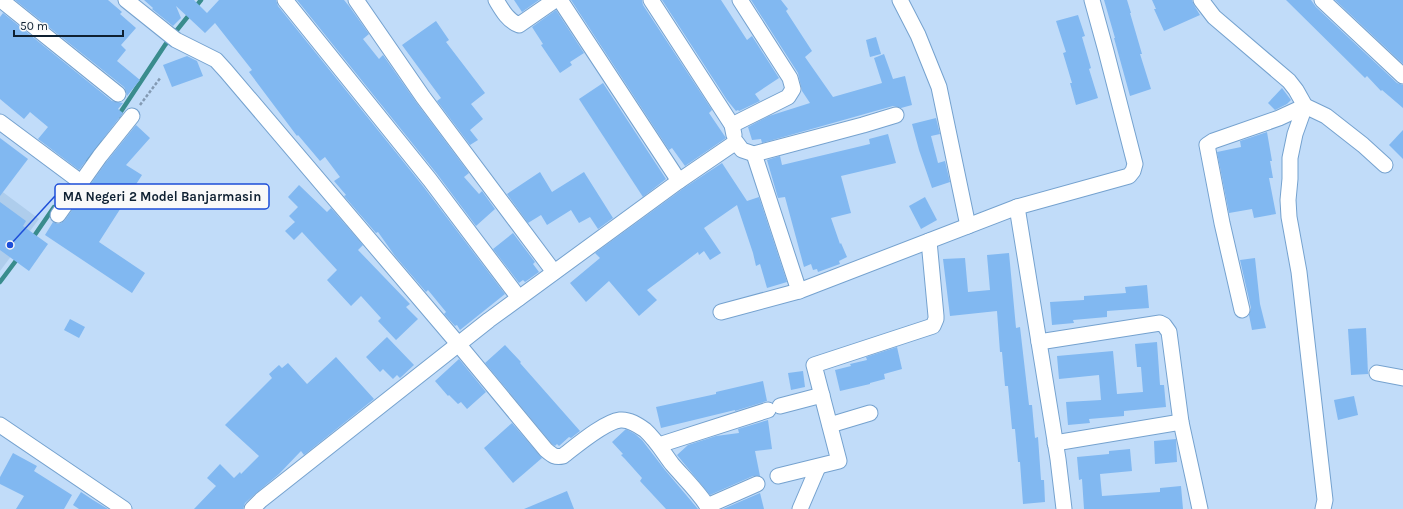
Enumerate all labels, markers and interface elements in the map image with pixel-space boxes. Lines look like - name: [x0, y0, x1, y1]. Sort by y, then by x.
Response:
- scale bar: [14, 12, 123, 38]
- text: 50 m: [20, 19, 48, 33]
- callout: MA Negeri 2 Model Banjarmasin: [55, 184, 269, 209]
- text: MA Negeri 2 Model Banjarmasin: [63, 189, 261, 204]

